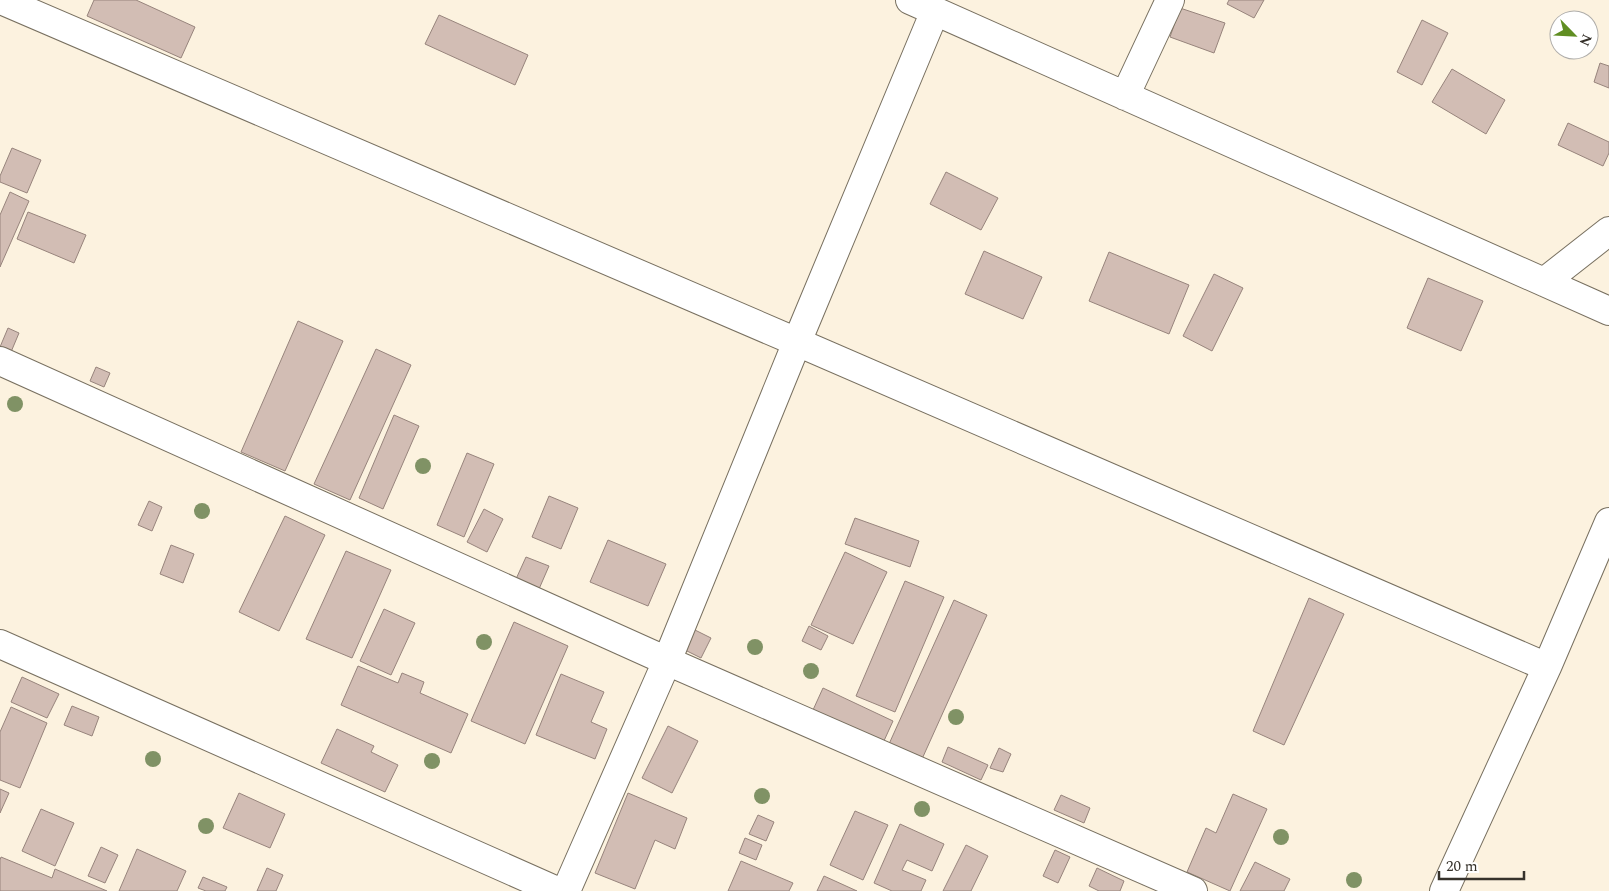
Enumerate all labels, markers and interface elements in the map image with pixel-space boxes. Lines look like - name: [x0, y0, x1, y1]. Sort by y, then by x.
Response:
- north arrow: [1549, 10, 1599, 60]
- text: N: [1574, 31, 1597, 50]
- scale bar: [1439, 848, 1524, 880]
- text: 20 m: [1446, 855, 1478, 878]

